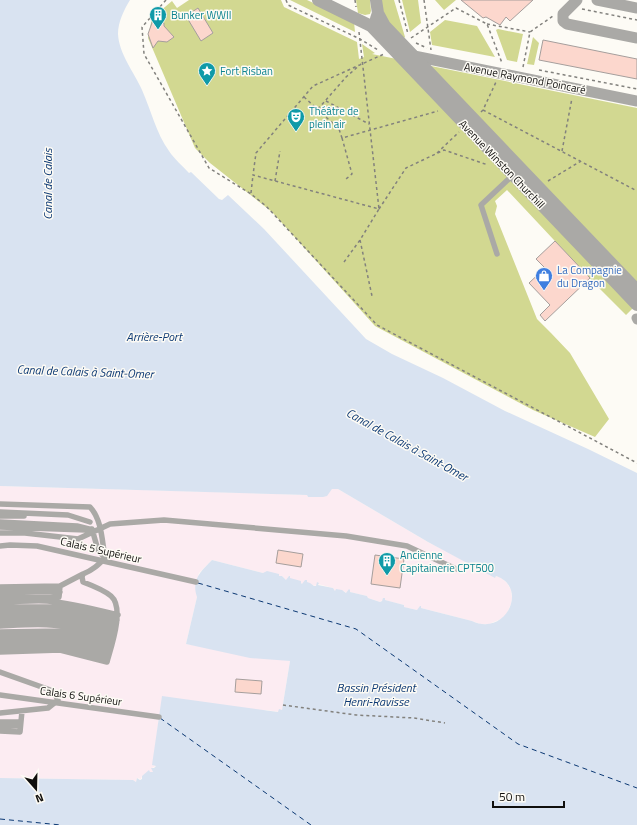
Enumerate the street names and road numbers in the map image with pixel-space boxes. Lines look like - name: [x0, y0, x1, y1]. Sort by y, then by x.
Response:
- street label: Avenue Raymond Poincaré: [463, 58, 588, 98]
- street label: Avenue Winston Churchill: [455, 116, 549, 212]
- street label: Calais 5 Supérieur: [59, 533, 143, 567]
- street label: Calais 6 Supérieur: [39, 682, 123, 710]

